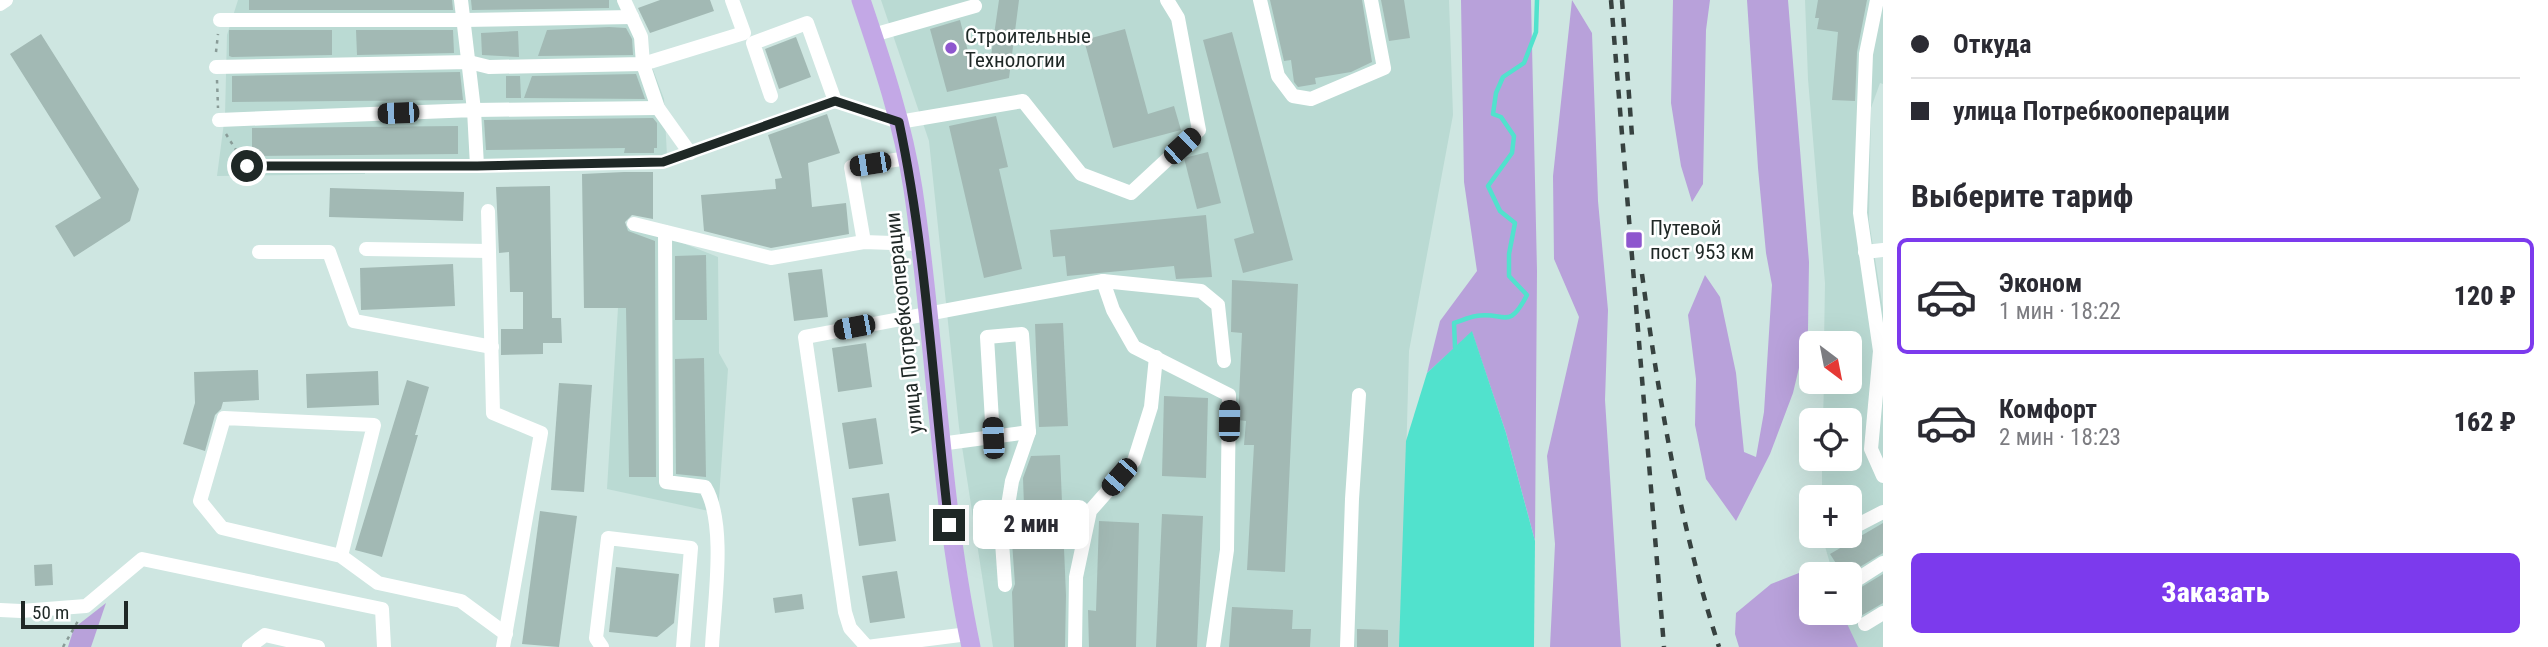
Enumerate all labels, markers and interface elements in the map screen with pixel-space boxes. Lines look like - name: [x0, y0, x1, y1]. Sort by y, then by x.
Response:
- place label: Строительные Технологии: [965, 24, 1091, 72]
- text: Откуда: [1953, 29, 2031, 59]
- marker: Строительные Технологии: [943, 40, 959, 56]
- text: улица Потребкооперации: [1953, 96, 2230, 126]
- car: [377, 102, 420, 124]
- car: [1160, 124, 1205, 168]
- route start: [231, 150, 263, 182]
- car: [848, 150, 893, 178]
- text: Выберите тариф: [1911, 177, 2133, 215]
- street label: улица Потребкооперации: [880, 211, 928, 435]
- place label: Путевой пост 953 км: [1650, 216, 1754, 264]
- marker: Путевой пост 953 км: [1624, 230, 1644, 250]
- icon: car: [1915, 265, 1978, 328]
- text: Эконом: [1999, 268, 2082, 298]
- text: 120 ₽: [2454, 281, 2516, 311]
- text: 1 мин · 18:22: [1999, 298, 2121, 325]
- car: [832, 313, 877, 341]
- north arrow: [1799, 331, 1862, 394]
- map controls: [1799, 331, 1862, 625]
- icon: car: [1915, 391, 1978, 454]
- text: Комфорт: [1999, 394, 2097, 424]
- car: [1219, 400, 1240, 442]
- text: 162 ₽: [2454, 407, 2516, 437]
- button: locate: [1799, 408, 1862, 471]
- car: [982, 416, 1005, 460]
- text: 2 мин · 18:23: [1999, 424, 2121, 451]
- car: [1098, 454, 1141, 500]
- button: +: [1799, 485, 1862, 548]
- callout: 2 мин: [974, 500, 1089, 550]
- route end: [933, 509, 965, 541]
- text: 2 мин: [1003, 511, 1059, 538]
- button: Заказать: [1911, 553, 2520, 633]
- button: −: [1799, 562, 1862, 625]
- scale bar: [21, 598, 128, 630]
- text: 50 m: [32, 601, 69, 624]

